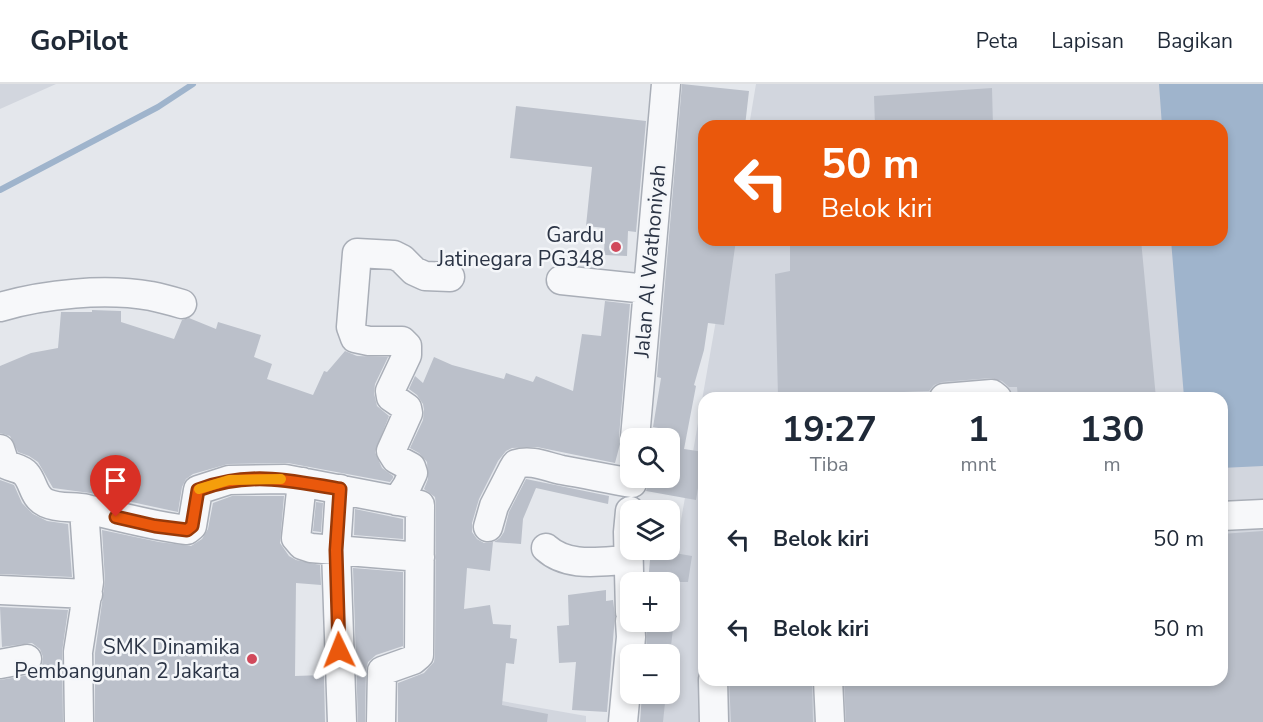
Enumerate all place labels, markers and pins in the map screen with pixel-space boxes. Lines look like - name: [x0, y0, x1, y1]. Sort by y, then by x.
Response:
- place label: Gardu Jatinegara PG348: [436, 221, 604, 273]
- marker: Gardu Jatinegara PG348: [609, 240, 623, 254]
- pin: [90, 455, 141, 517]
- place label: SMK Dinamika Pembangunan 2 Jakarta: [14, 633, 240, 685]
- marker: SMK Dinamika Pembangunan 2 Jakarta: [245, 652, 259, 666]

